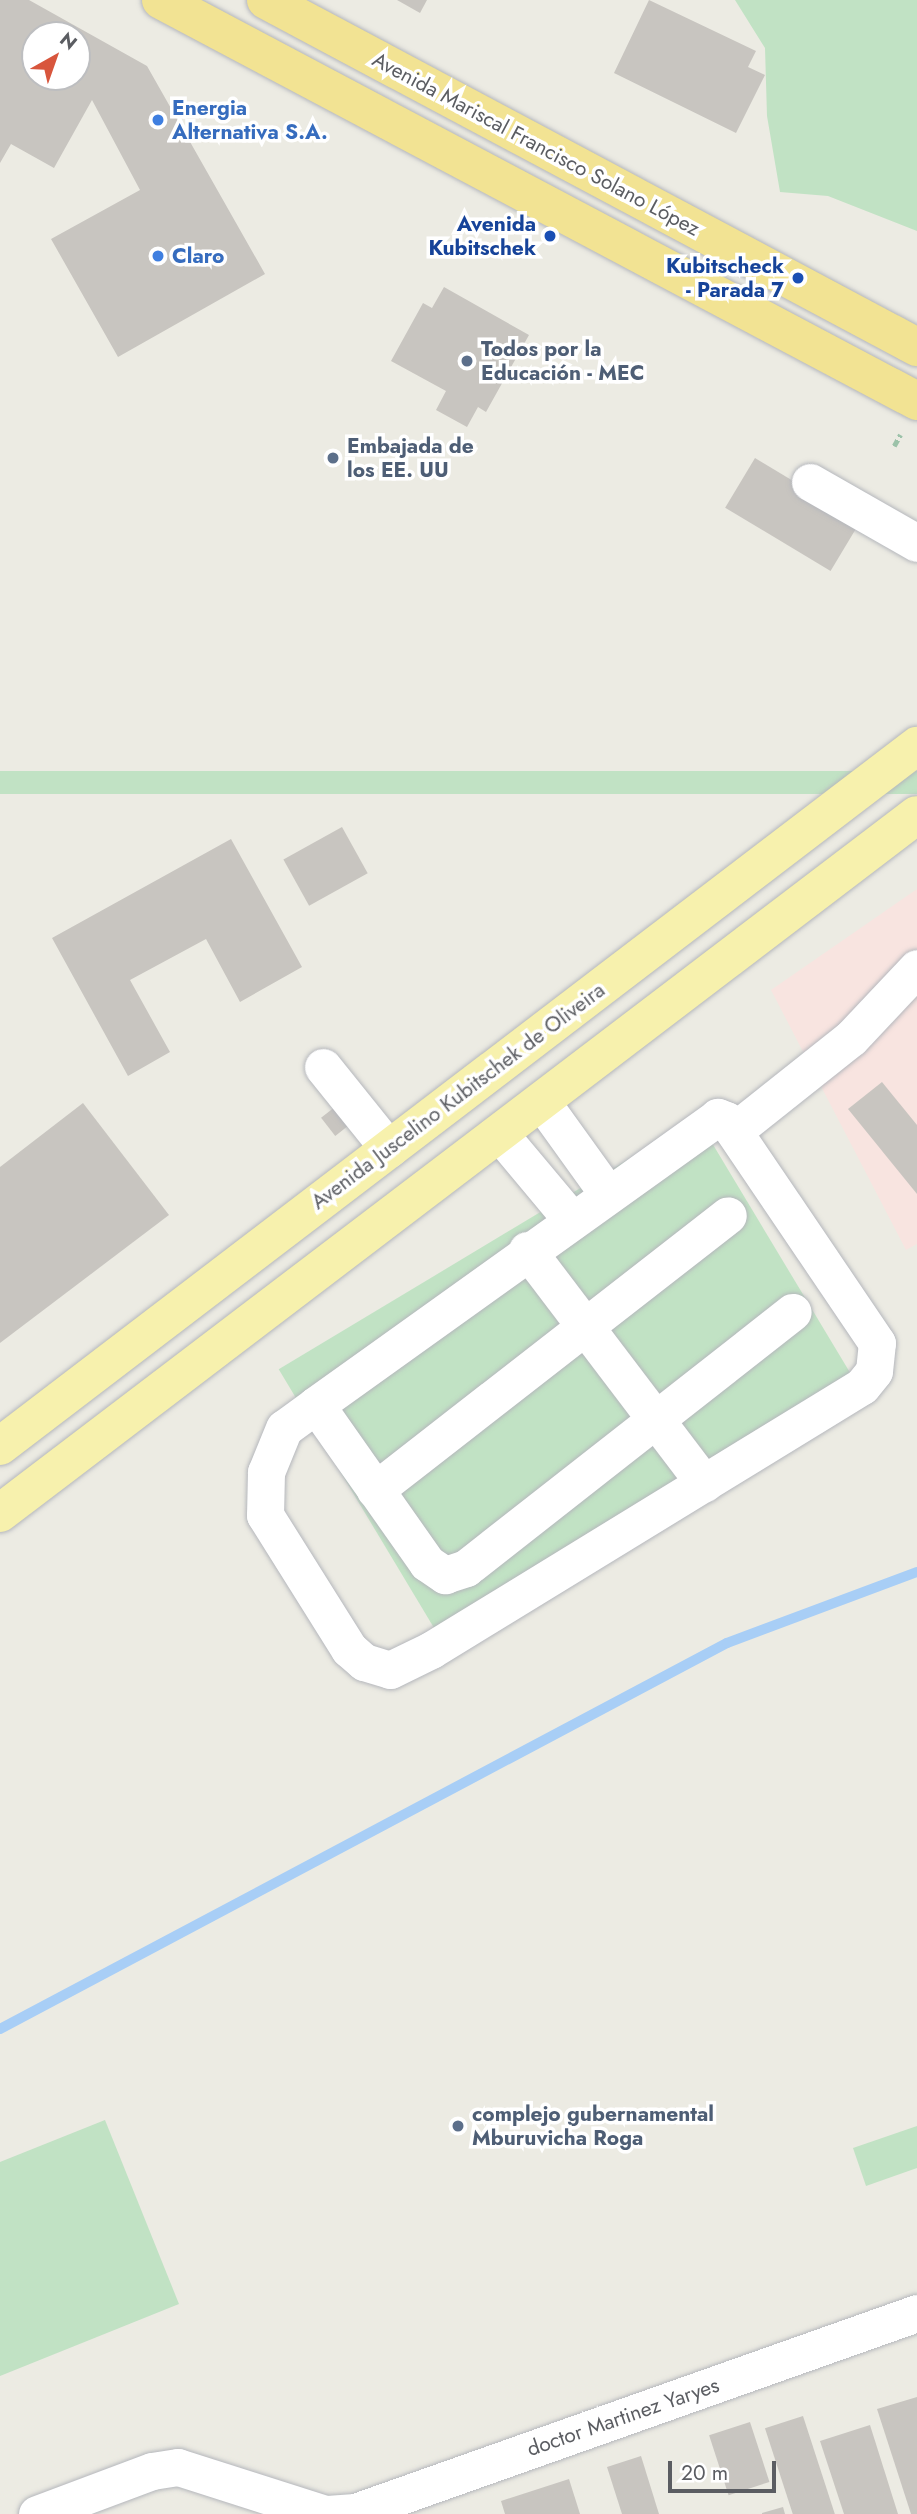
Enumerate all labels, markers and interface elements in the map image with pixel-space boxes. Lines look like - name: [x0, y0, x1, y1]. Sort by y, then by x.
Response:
- north arrow: [21, 21, 91, 91]
- text: N: [54, 26, 83, 56]
- street label: Avenida Mariscal Francisco Solano López: [368, 47, 704, 241]
- place label: Energia Alternativa S.A.: [172, 95, 328, 145]
- marker: Energia Alternativa S.A.: [150, 112, 166, 128]
- place label: Avenida Kubitschek: [428, 211, 536, 261]
- marker: Avenida Kubitschek: [542, 228, 558, 244]
- place label: Claro: [172, 243, 224, 269]
- marker: Claro: [150, 248, 166, 264]
- place label: Kubitscheck - Parada 7: [666, 253, 784, 303]
- marker: Kubitscheck - Parada 7: [790, 270, 806, 286]
- place label: Todos por la Educación - MEC: [481, 336, 644, 386]
- marker: Todos por la Educación - MEC: [459, 353, 475, 369]
- place label: Embajada de los EE. UU: [347, 433, 474, 483]
- marker: Embajada de los EE. UU: [325, 450, 341, 466]
- street label: Avenida Juscelino Kubitschek de Oliveira: [306, 977, 610, 1215]
- place label: complejo gubernamental Mburuvicha Roga: [472, 2101, 714, 2151]
- marker: complejo gubernamental Mburuvicha Roga: [450, 2118, 466, 2134]
- street label: doctor Martinez Yaryes: [524, 2372, 722, 2462]
- scale bar: [672, 2448, 780, 2492]
- text: 20 m: [681, 2458, 728, 2488]

